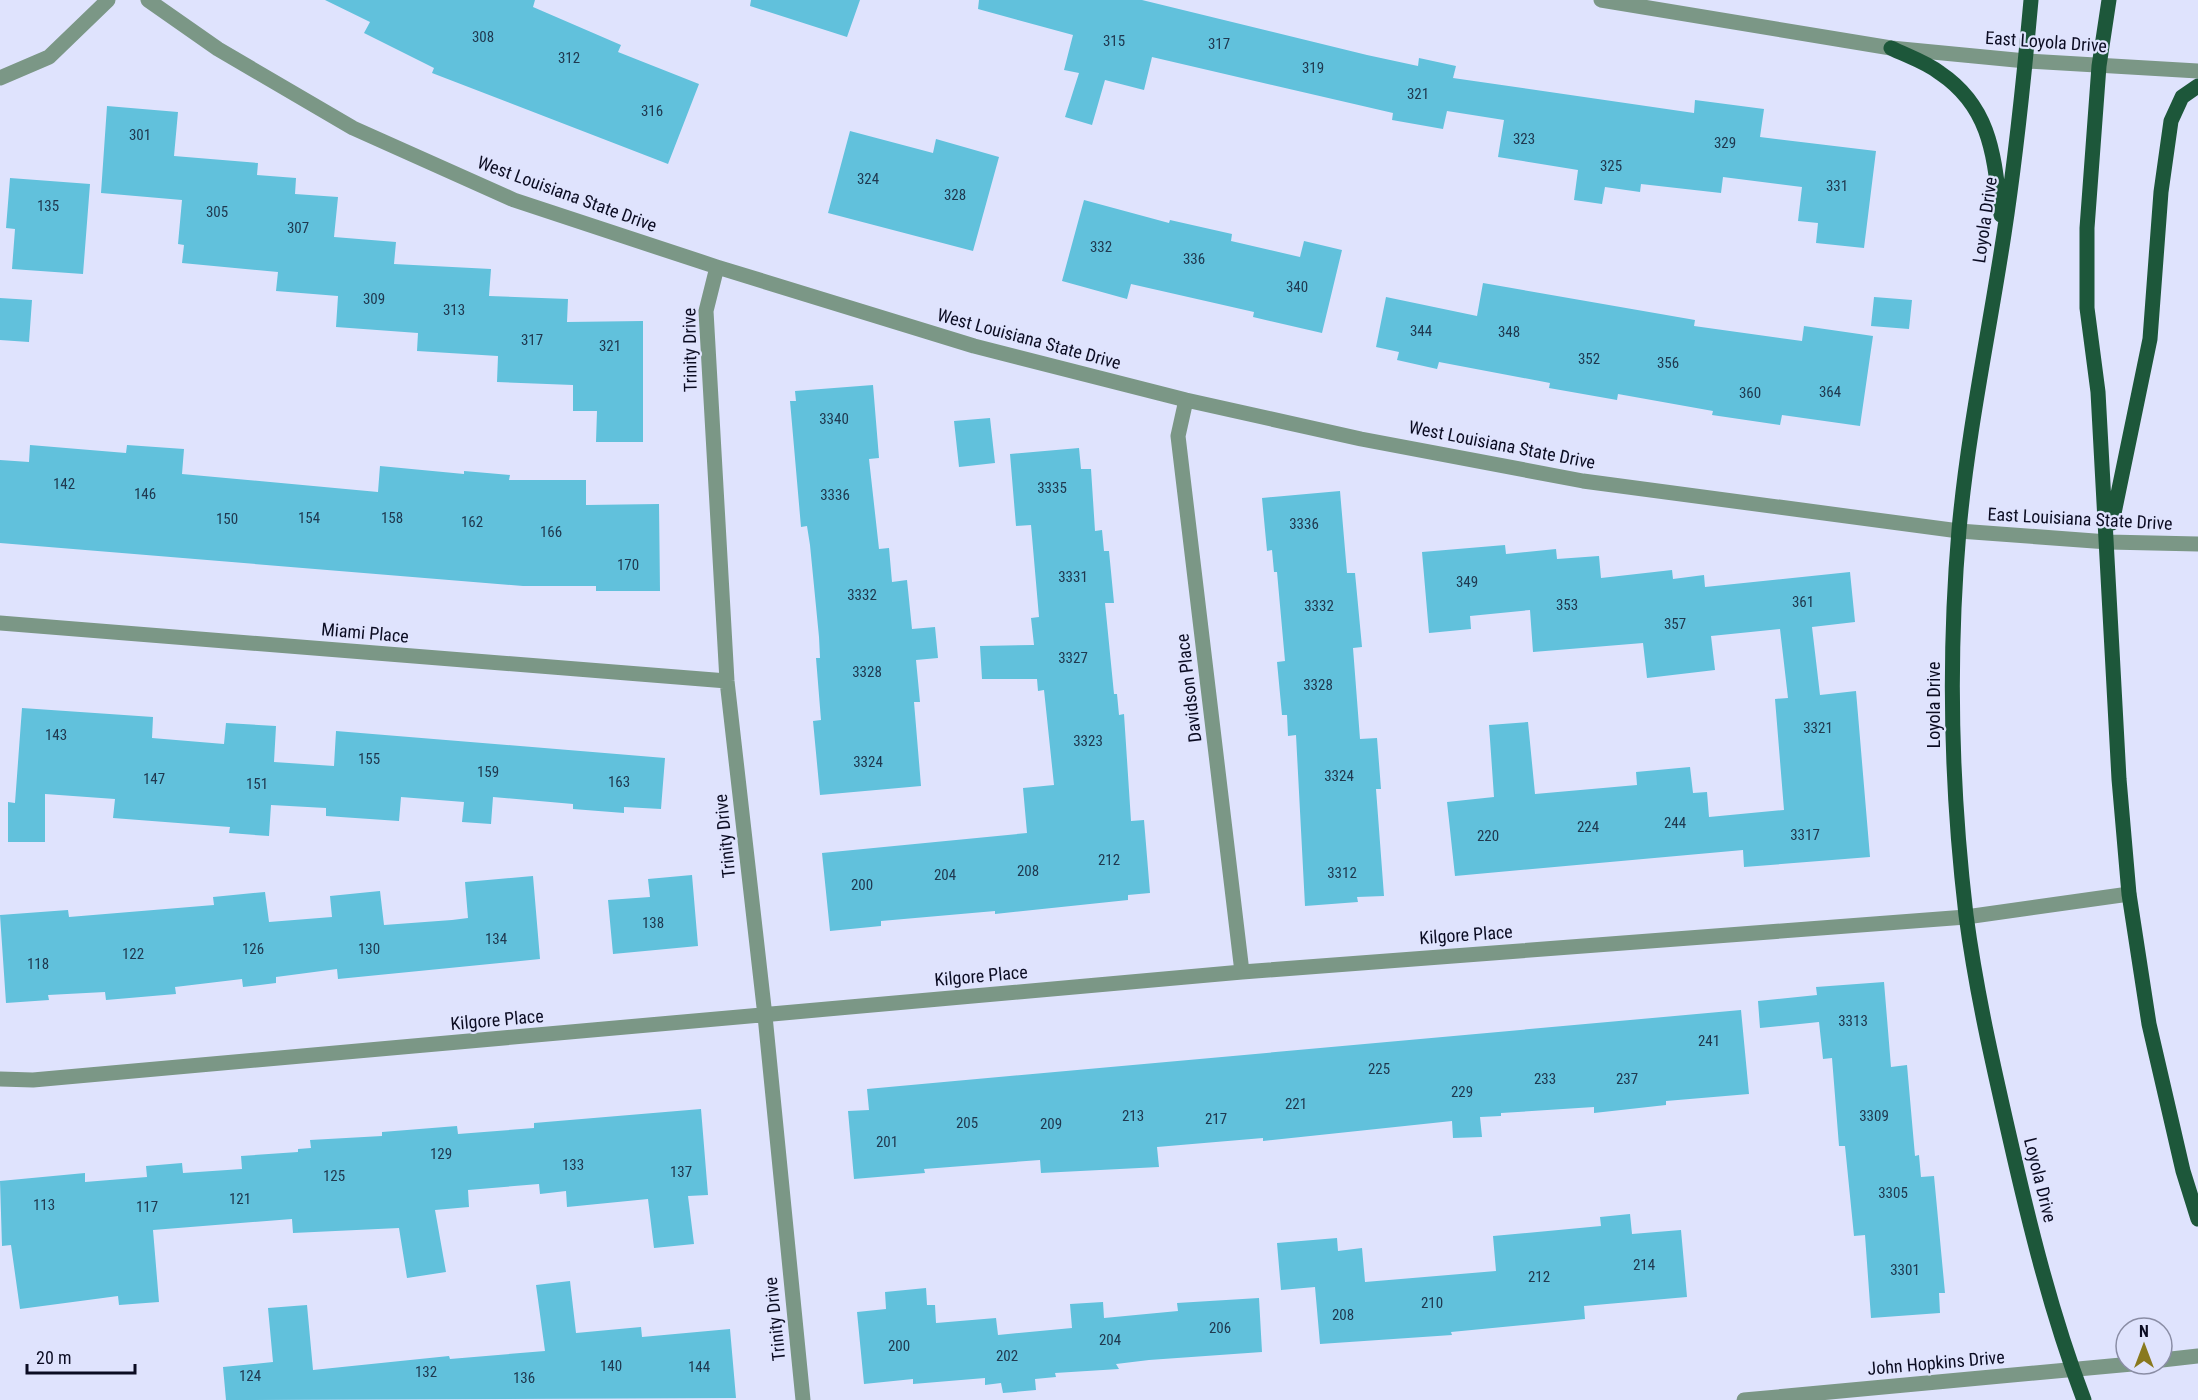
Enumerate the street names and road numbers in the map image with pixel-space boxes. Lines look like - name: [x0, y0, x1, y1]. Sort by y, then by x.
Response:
- street label: East Loyola Drive: [1984, 27, 2108, 56]
- street label: West Louisiana State Drive: [475, 151, 660, 236]
- street label: Loyola Drive: [1968, 176, 2001, 264]
- street label: West Louisiana State Drive: [935, 304, 1123, 373]
- street label: Trinity Drive: [678, 308, 701, 392]
- street label: West Louisiana State Drive: [1407, 416, 1597, 473]
- street label: East Louisiana State Drive: [1987, 503, 2173, 534]
- street label: Miami Place: [320, 618, 410, 647]
- street label: Davidson Place: [1171, 633, 1206, 743]
- street label: Loyola Drive: [1923, 662, 1944, 748]
- street label: Trinity Drive: [710, 793, 739, 879]
- street label: Kilgore Place: [1419, 921, 1513, 948]
- street label: Kilgore Place: [934, 961, 1028, 990]
- street label: Kilgore Place: [450, 1005, 544, 1034]
- street label: Loyola Drive: [2020, 1135, 2061, 1224]
- street label: Trinity Drive: [760, 1276, 789, 1362]
- street label: John Hopkins Drive: [1867, 1346, 2005, 1379]

